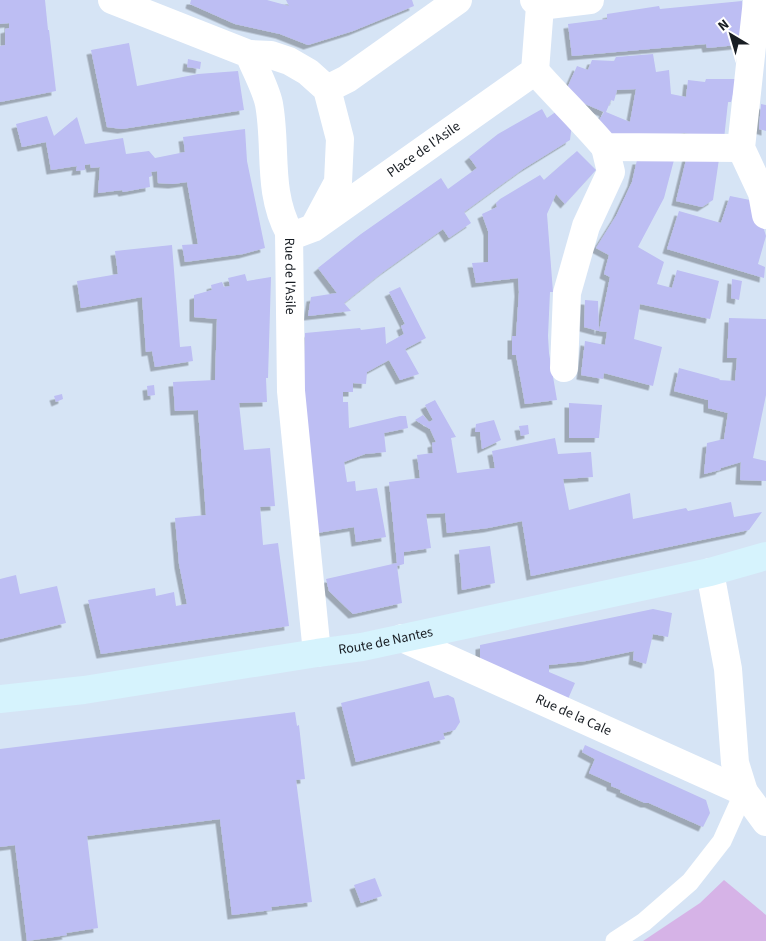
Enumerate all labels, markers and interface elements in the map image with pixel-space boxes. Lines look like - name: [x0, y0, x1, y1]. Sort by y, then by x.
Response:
- north arrow: [706, 10, 756, 60]
- text: N: [714, 15, 733, 36]
- street label: Place de l'Asile: [383, 117, 465, 183]
- street label: Rue de l'Asile: [279, 238, 300, 315]
- street label: Route de Nantes: [337, 622, 435, 660]
- street label: Rue de la Cale: [532, 689, 615, 741]

